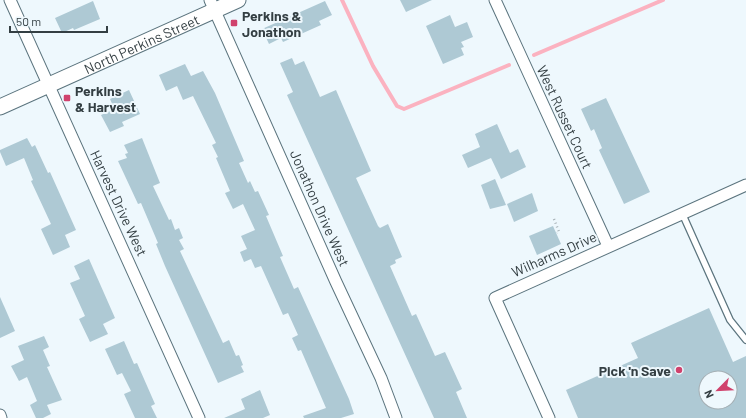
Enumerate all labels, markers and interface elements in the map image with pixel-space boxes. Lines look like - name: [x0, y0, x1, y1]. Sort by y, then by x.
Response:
- place label: Perkins & Jonathon: [242, 7, 301, 40]
- scale bar: [10, 8, 107, 34]
- street label: North Perkins Street: [81, 10, 202, 77]
- text: 50 m: [16, 14, 41, 28]
- marker: Perkins & Jonathon: [229, 18, 239, 28]
- street label: West Russet Court: [534, 63, 596, 171]
- place label: Perkins & Harvest: [75, 82, 136, 115]
- marker: Perkins & Harvest: [62, 93, 72, 103]
- street label: Harvest Drive West: [87, 147, 151, 259]
- street label: Jonathon Drive West: [287, 147, 353, 269]
- street label: Wilharms Drive: [509, 228, 599, 280]
- place label: Pick 'n Save: [599, 362, 671, 379]
- marker: Pick 'n Save: [674, 365, 684, 375]
- north arrow: [698, 370, 738, 410]
- text: N: [701, 388, 716, 400]

